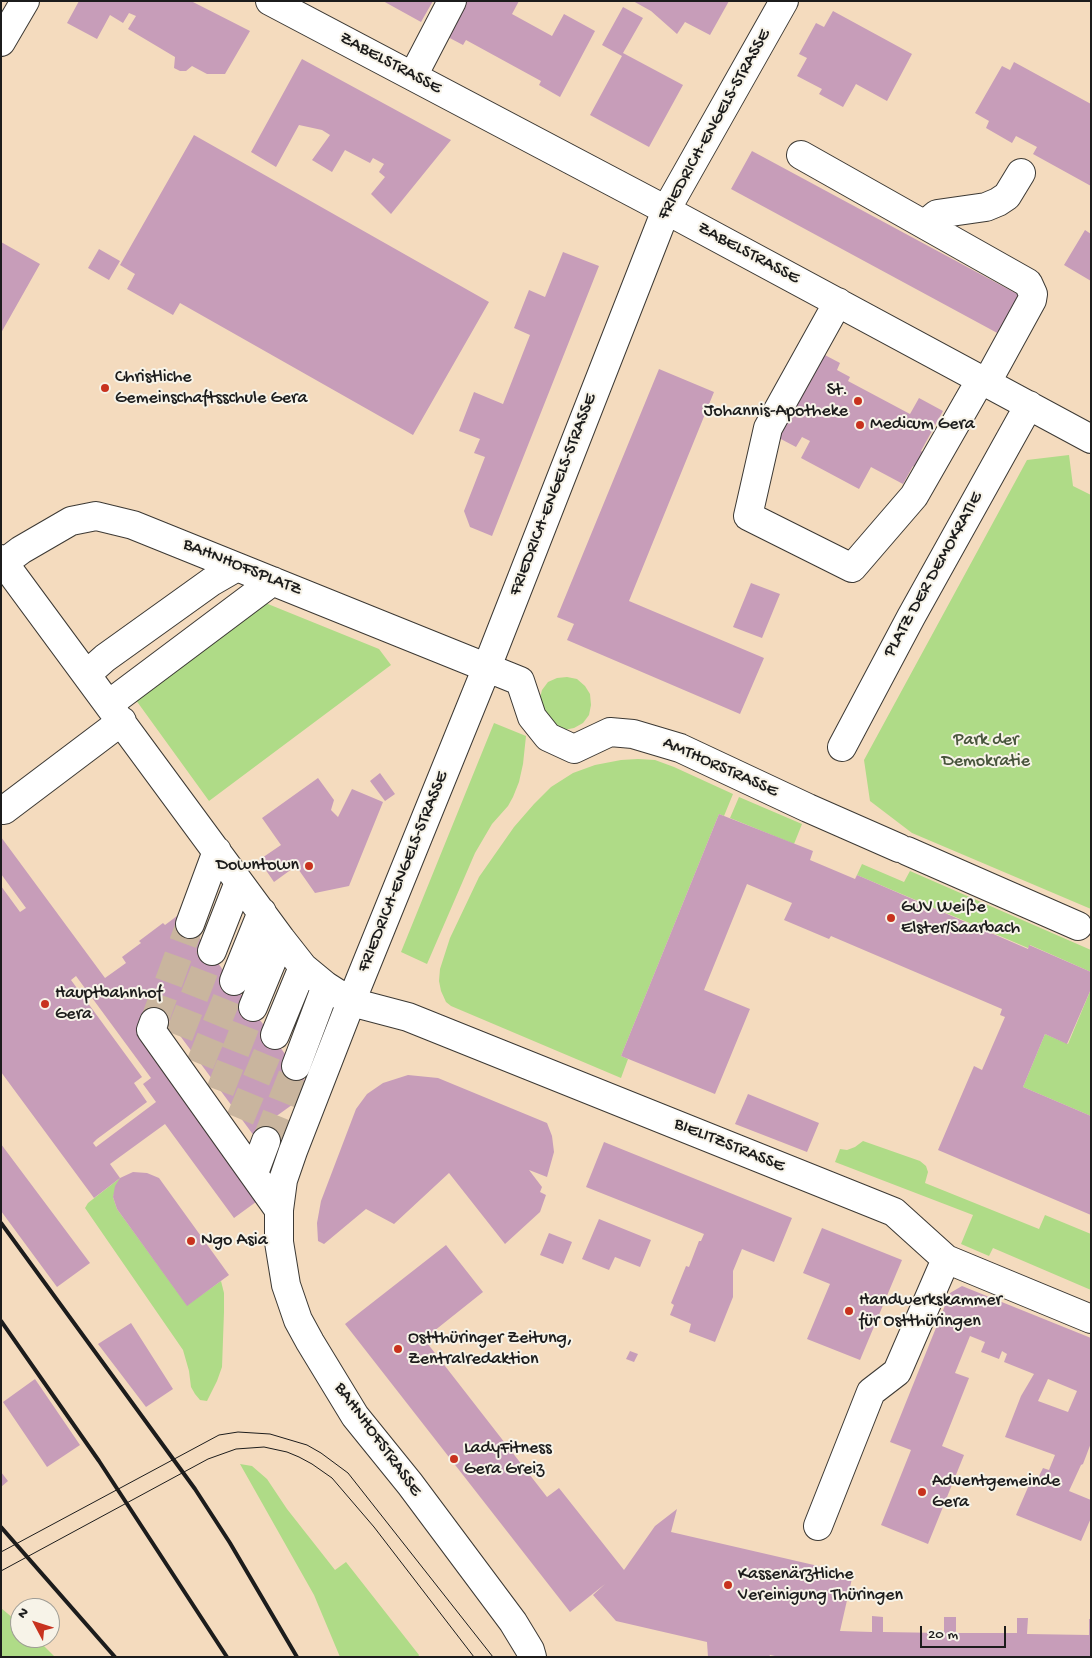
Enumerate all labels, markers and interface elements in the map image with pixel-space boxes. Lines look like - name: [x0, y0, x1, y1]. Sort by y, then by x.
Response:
- street label: FRIEDRICH-ENGELS-STRASSE: [654, 26, 776, 224]
- street label: ZABELSTRASSE: [335, 28, 445, 100]
- street label: ZABELSTRASSE: [693, 218, 803, 290]
- place label: Christliche Gemeinschaftsschule Gera: [115, 367, 307, 409]
- place label: St. Johannis-Apotheke: [704, 380, 848, 422]
- marker: Christliche Gemeinschaftsschule Gera: [99, 382, 111, 394]
- street label: FRIEDRICH-ENGELS-STRASSE: [505, 391, 603, 599]
- marker: St. Johannis-Apotheke: [852, 395, 864, 407]
- place label: Medicum Gera: [870, 414, 975, 436]
- marker: Medicum Gera: [854, 419, 866, 431]
- street label: PLATZ DER DEMOKRATIE: [880, 489, 988, 661]
- street label: BAHNHOFSPLATZ: [179, 534, 305, 602]
- park label: Park der Demokratie: [942, 730, 1030, 772]
- street label: AMTHORSTRASSE: [659, 733, 781, 803]
- street label: FRIEDRICH-ENGELS-STRASSE: [354, 768, 454, 976]
- place label: Downtown: [216, 855, 299, 877]
- marker: Downtown: [303, 860, 315, 872]
- place label: GUV Weiße Elster/Saarbach: [901, 897, 1020, 940]
- marker: GUV Weiße Elster/Saarbach: [885, 912, 897, 924]
- place label: Hauptbahnhof Gera: [55, 983, 162, 1026]
- marker: Hauptbahnhof Gera: [39, 998, 51, 1010]
- street label: BIELITZSTRASSE: [670, 1114, 788, 1178]
- place label: Ngo Asia: [201, 1230, 268, 1252]
- marker: Ngo Asia: [185, 1235, 197, 1247]
- place label: Handwerkskammer für Ostthüringen: [859, 1290, 1002, 1332]
- marker: Handwerkskammer für Ostthüringen: [843, 1305, 855, 1317]
- place label: Ostthüringer Zeitung, Zentralredaktion: [408, 1328, 572, 1370]
- marker: Ostthüringer Zeitung, Zentralredaktion: [392, 1343, 404, 1355]
- street label: BAHNHOFSTRASSE: [328, 1379, 426, 1501]
- place label: LadyFitness Gera Greiz: [464, 1438, 552, 1480]
- marker: LadyFitness Gera Greiz: [448, 1453, 460, 1465]
- place label: Adventgemeinde Gera: [932, 1471, 1060, 1514]
- marker: Adventgemeinde Gera: [916, 1486, 928, 1498]
- place label: Kassenärztliche Vereinigung Thüringen: [738, 1564, 903, 1606]
- marker: Kassenärztliche Vereinigung Thüringen: [722, 1579, 734, 1591]
- north arrow: [10, 1598, 60, 1648]
- text: N: [14, 1605, 33, 1623]
- scale bar: [922, 1616, 1008, 1648]
- text: 20 m: [928, 1626, 958, 1644]

